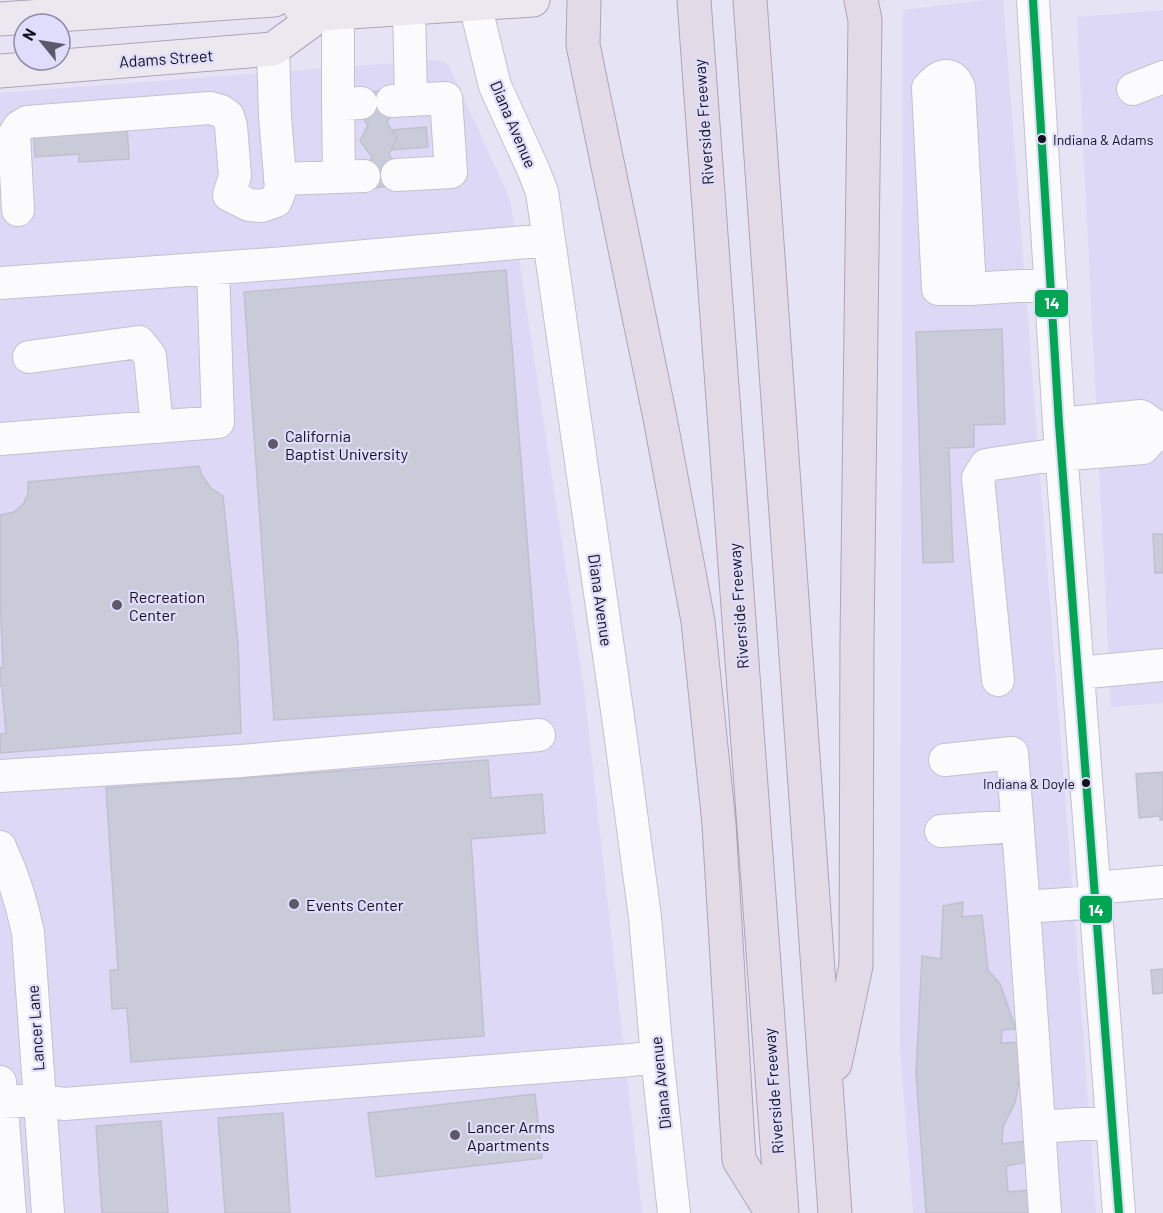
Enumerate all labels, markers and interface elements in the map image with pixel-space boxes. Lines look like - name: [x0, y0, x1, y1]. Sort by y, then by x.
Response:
- north arrow: [12, 12, 72, 72]
- text: N: [18, 25, 39, 44]
- street label: Adams Street: [118, 45, 214, 71]
- street label: Riverside Freeway: [689, 58, 717, 186]
- street label: Diana Avenue: [487, 77, 541, 171]
- place label: Indiana & Adams: [1053, 131, 1154, 148]
- marker: Indiana & Adams: [1036, 133, 1048, 145]
- line badge: 14: [1034, 289, 1069, 318]
- text: 14: [1044, 293, 1060, 312]
- place label: California Baptist University: [285, 426, 409, 463]
- marker: California Baptist University: [266, 437, 280, 451]
- street label: Riverside Freeway: [724, 542, 752, 670]
- street label: Diana Avenue: [585, 553, 617, 647]
- place label: Recreation Center: [129, 587, 205, 624]
- marker: Recreation Center: [110, 598, 124, 612]
- place label: Indiana & Doyle: [983, 775, 1075, 792]
- marker: Indiana & Doyle: [1080, 777, 1092, 789]
- place label: Events Center: [306, 895, 404, 914]
- line badge: 14: [1079, 895, 1113, 924]
- marker: Events Center: [287, 897, 301, 911]
- text: 14: [1088, 900, 1104, 919]
- street label: Lancer Lane: [23, 984, 47, 1072]
- street label: Riverside Freeway: [759, 1027, 787, 1155]
- street label: Diana Avenue: [646, 1036, 674, 1130]
- place label: Lancer Arms Apartments: [467, 1117, 555, 1154]
- marker: Lancer Arms Apartments: [448, 1128, 462, 1142]

